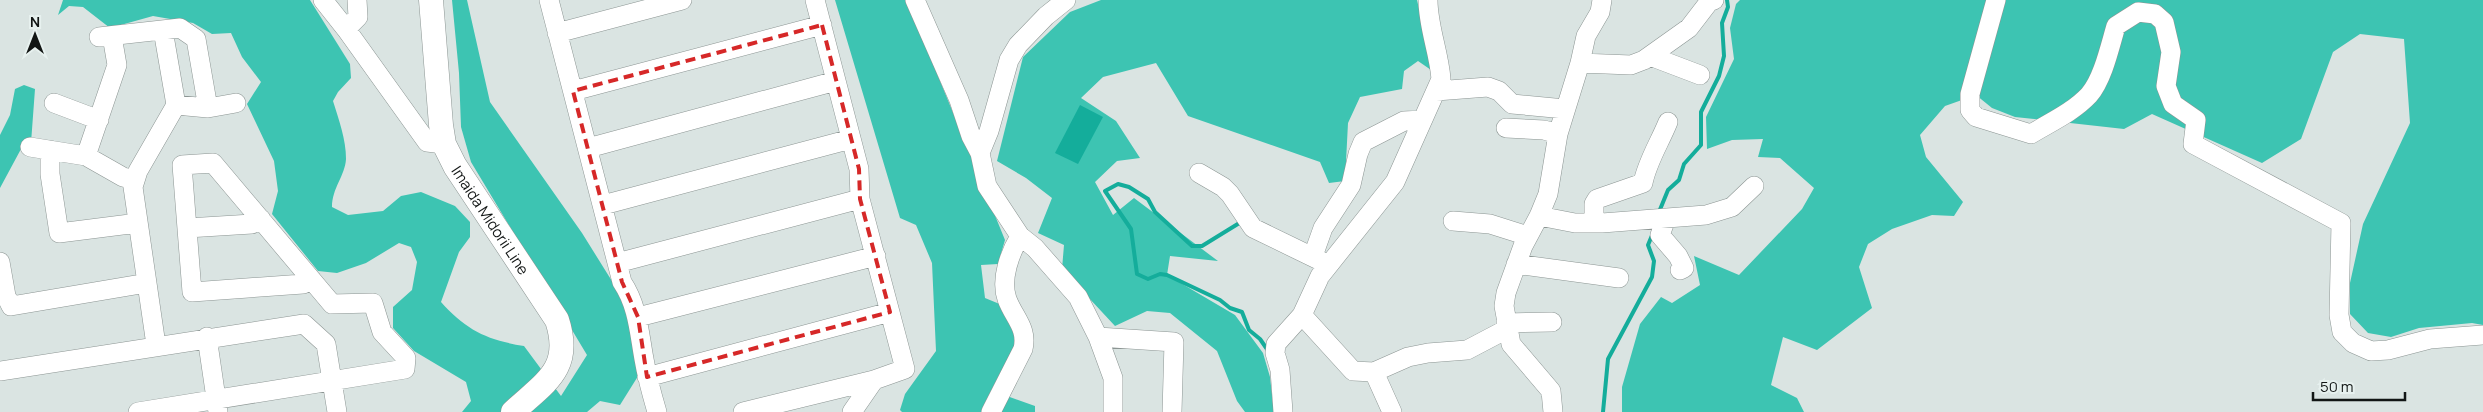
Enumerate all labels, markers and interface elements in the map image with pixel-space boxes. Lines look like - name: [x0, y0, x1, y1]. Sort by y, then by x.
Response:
- north arrow: [10, 10, 60, 60]
- text: N: [30, 12, 40, 31]
- street label: Imaida Midorii Line: [447, 161, 535, 279]
- scale bar: [2313, 370, 2406, 402]
- text: 50 m: [2320, 376, 2354, 397]

